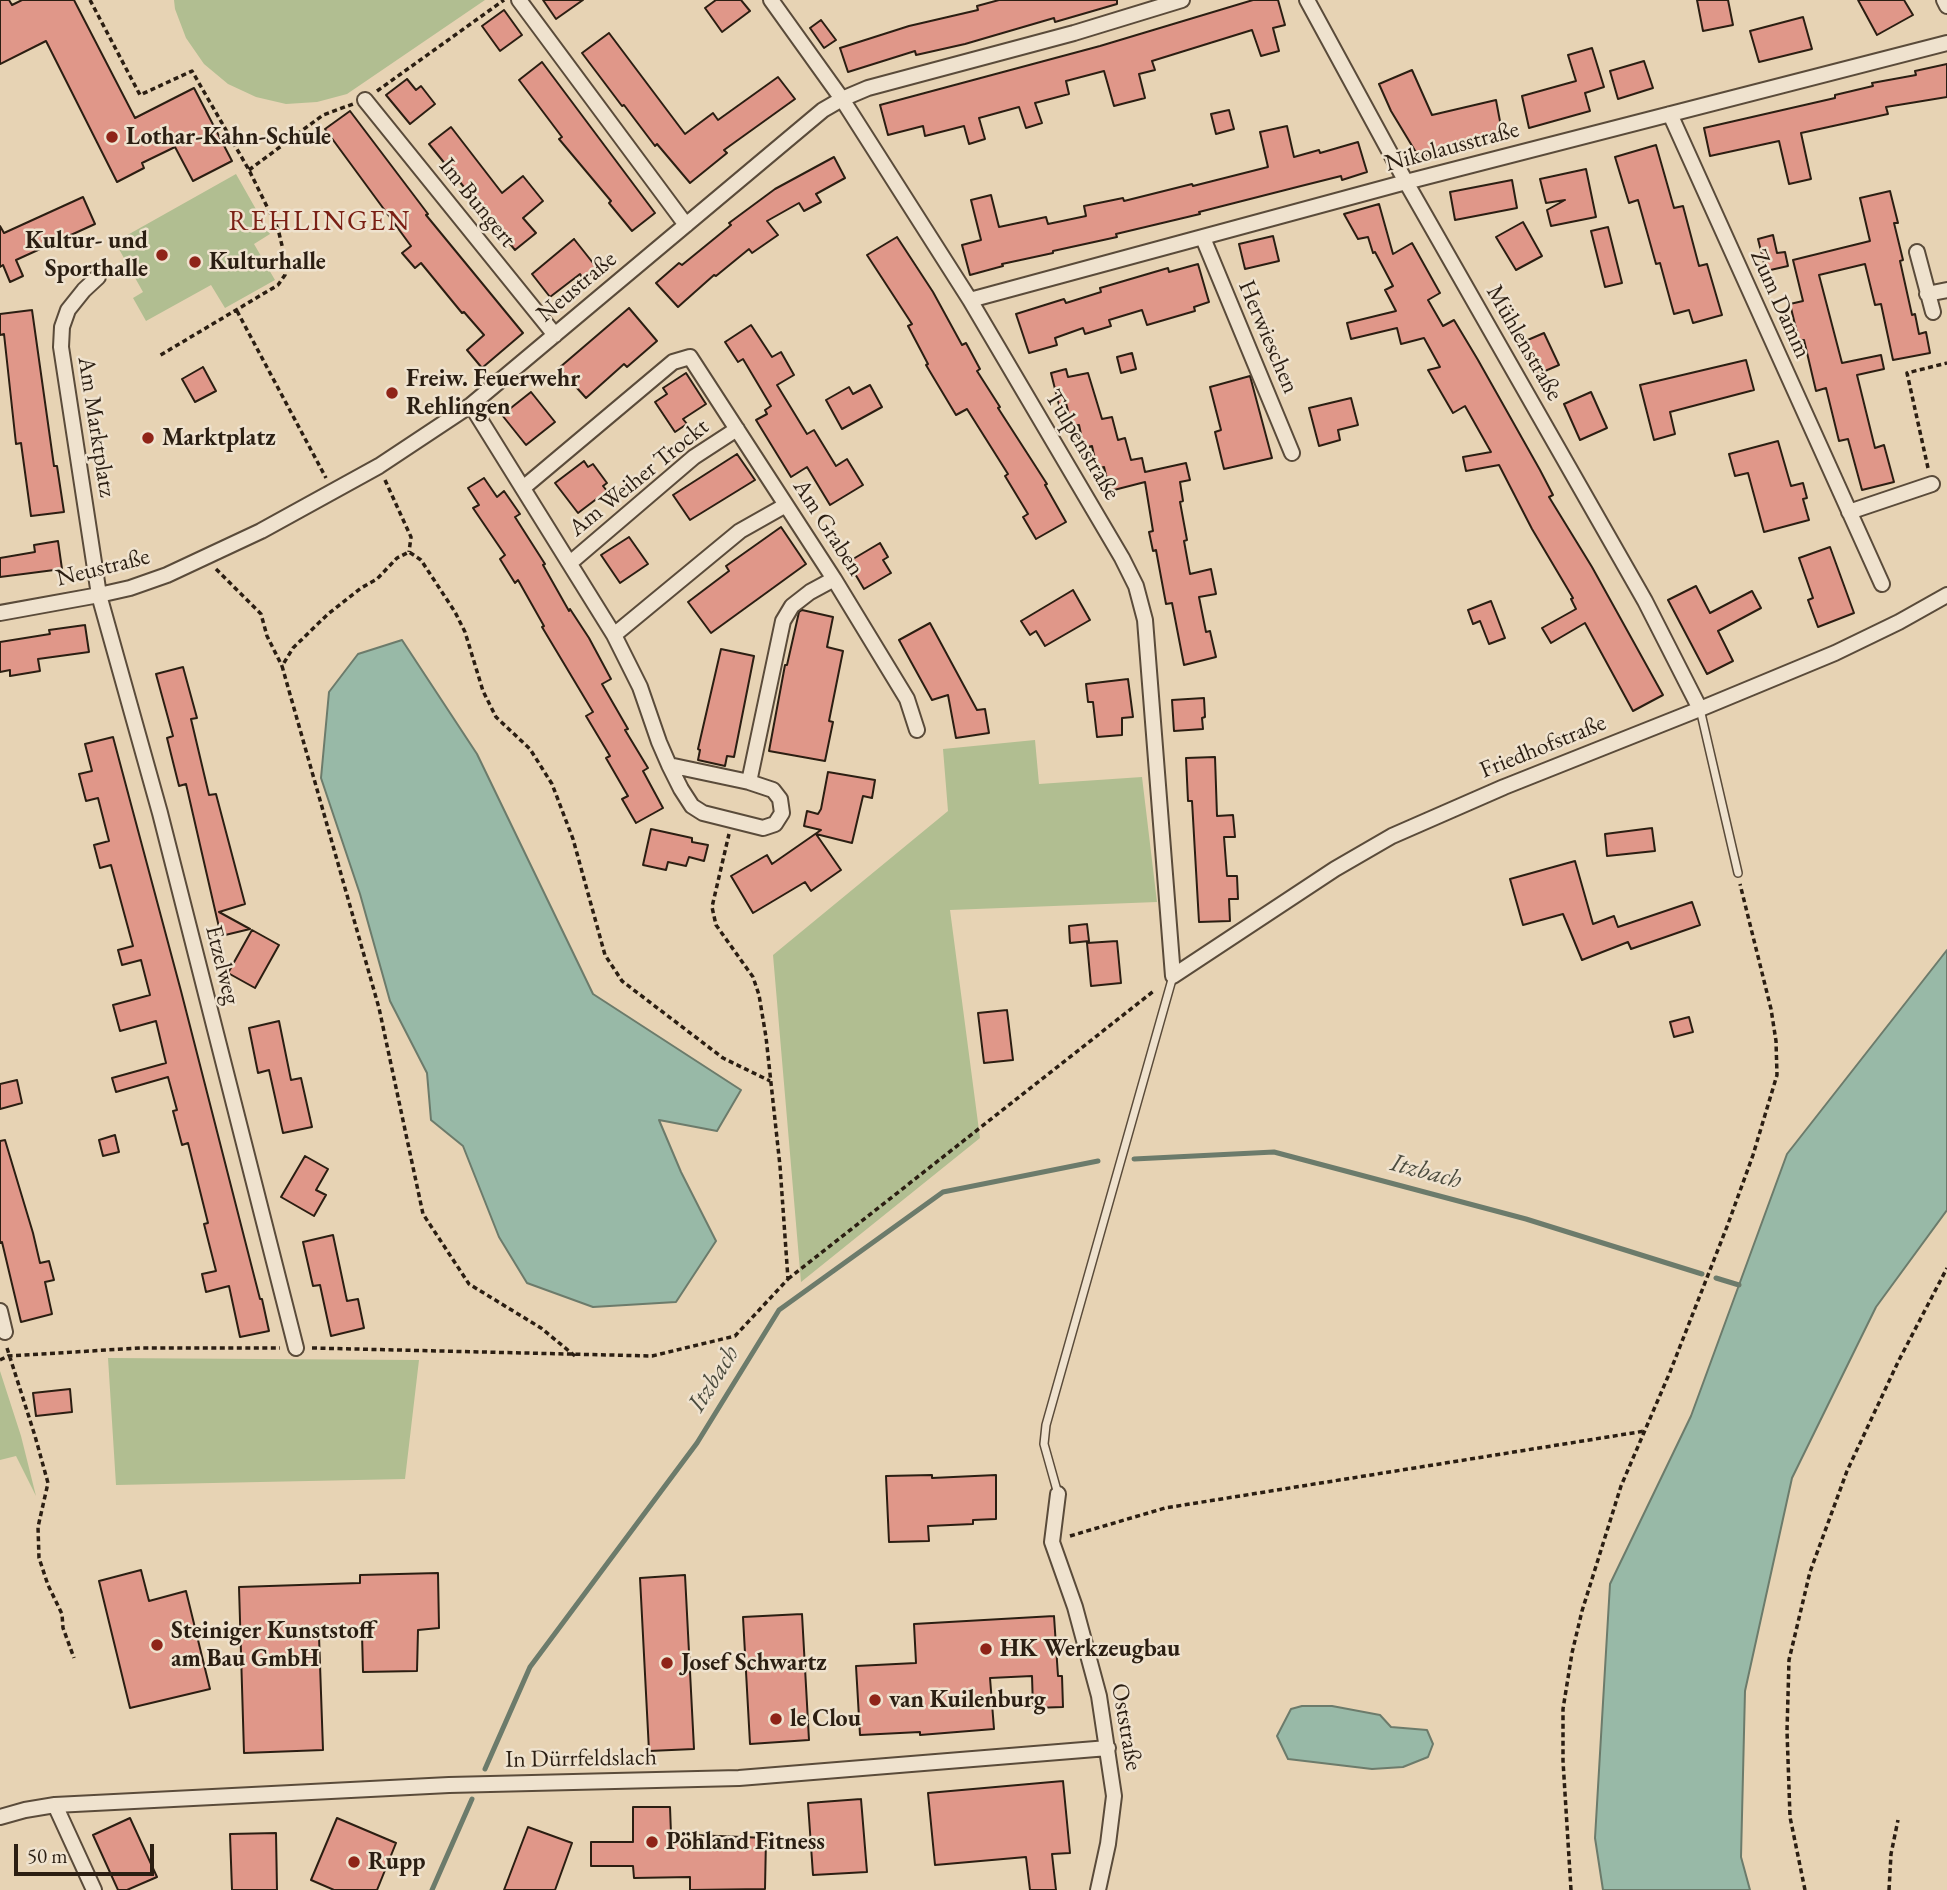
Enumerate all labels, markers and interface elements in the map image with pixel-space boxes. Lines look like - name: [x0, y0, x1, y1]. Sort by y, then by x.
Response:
- street label: Nikolausstraße: [1382, 115, 1522, 179]
- place label: Lothar-Kahn-Schule: [126, 123, 331, 151]
- marker: Lothar-Kahn-Schule: [104, 129, 120, 145]
- street label: Im Bungert: [432, 153, 522, 253]
- district label: REHLINGEN: [230, 205, 410, 239]
- place label: Kultur- und Sporthalle: [25, 227, 148, 283]
- street label: Neustraße: [531, 245, 623, 329]
- street label: Zum Damm: [1743, 245, 1817, 363]
- marker: Kultur- und Sporthalle: [154, 247, 170, 263]
- place label: Kulturhalle: [209, 248, 326, 276]
- marker: Kulturhalle: [187, 254, 203, 270]
- street label: Herwieschen: [1231, 276, 1305, 398]
- street label: Mühlenstraße: [1479, 280, 1569, 406]
- street label: Am Marktplatz: [71, 355, 121, 499]
- place label: Freiw. Feuerwehr Rehlingen: [406, 365, 580, 421]
- marker: Freiw. Feuerwehr Rehlingen: [384, 385, 400, 401]
- street label: Tulpenstraße: [1038, 385, 1126, 505]
- street label: Am Weiher Trockt: [563, 413, 715, 543]
- place label: Marktplatz: [162, 424, 276, 452]
- marker: Marktplatz: [140, 430, 156, 446]
- street label: Am Graben: [786, 474, 870, 582]
- street label: Neustraße: [53, 542, 153, 594]
- street label: Friedhofstraße: [1476, 709, 1610, 785]
- street label: Etzelweg: [198, 923, 246, 1007]
- water label: Itzbach: [1387, 1148, 1465, 1196]
- water label: Itzbach: [682, 1340, 746, 1418]
- place label: Steiniger Kunststoff am Bau GmbH: [171, 1617, 375, 1673]
- place label: HK Werkzeugbau: [1000, 1635, 1180, 1663]
- marker: Steiniger Kunststoff am Bau GmbH: [149, 1637, 165, 1653]
- marker: HK Werkzeugbau: [978, 1641, 994, 1657]
- place label: Josef Schwartz: [681, 1649, 827, 1677]
- marker: Josef Schwartz: [659, 1655, 675, 1671]
- street label: Oststraße: [1104, 1681, 1148, 1773]
- place label: van Kuilenburg: [889, 1686, 1046, 1714]
- marker: van Kuilenburg: [867, 1692, 883, 1708]
- place label: le Clou: [790, 1705, 861, 1733]
- marker: le Clou: [768, 1711, 784, 1727]
- street label: In Dürrfeldslach: [505, 1743, 657, 1775]
- place label: Pöhland Fitness: [666, 1828, 825, 1856]
- scale bar: [18, 1830, 158, 1874]
- marker: Pöhland Fitness: [644, 1834, 660, 1850]
- text: 50 m: [27, 1842, 68, 1869]
- place label: Rupp: [368, 1848, 426, 1876]
- marker: Rupp: [346, 1854, 362, 1870]

